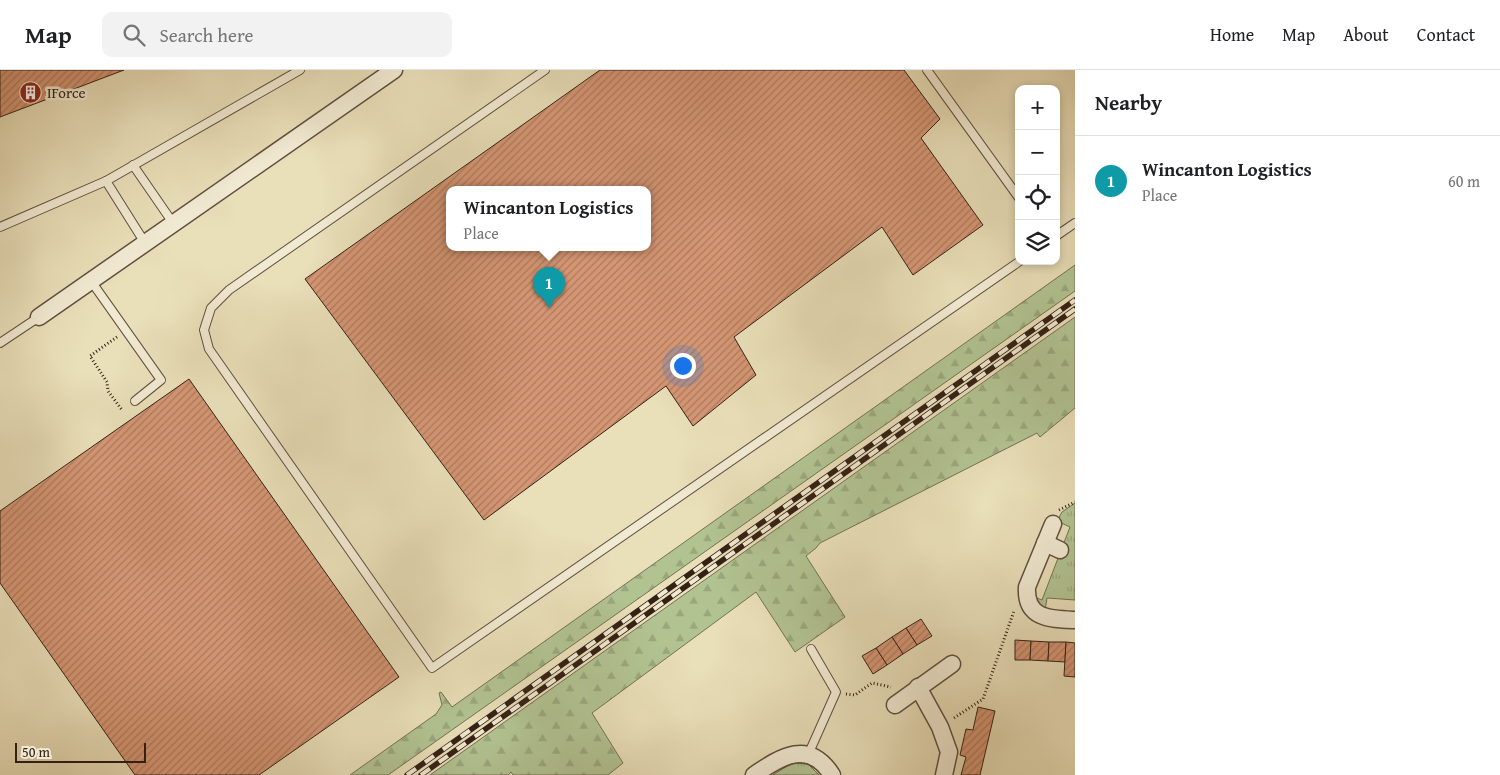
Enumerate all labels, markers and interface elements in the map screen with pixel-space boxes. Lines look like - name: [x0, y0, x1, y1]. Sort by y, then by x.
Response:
- search box: [102, 12, 452, 57]
- text: Map: [25, 17, 72, 52]
- icon: search: [120, 21, 148, 49]
- text: Search here: [160, 21, 253, 49]
- text: Home: [1210, 21, 1254, 48]
- text: Map: [1282, 21, 1315, 48]
- text: About: [1343, 21, 1389, 48]
- text: Contact: [1417, 21, 1475, 48]
- building icon: IForce: [19, 81, 43, 105]
- place label: IForce: [47, 82, 86, 103]
- map controls: [1015, 85, 1060, 265]
- button: +: [1015, 85, 1060, 130]
- text: Nearby: [1095, 87, 1162, 118]
- button: −: [1015, 130, 1060, 175]
- text: Wincanton Logistics: [1142, 155, 1312, 183]
- text: 1: [1107, 169, 1115, 193]
- text: 60 m: [1448, 169, 1480, 193]
- button: locate: [1015, 175, 1060, 220]
- text: Place: [1142, 183, 1177, 207]
- popup: [446, 186, 651, 251]
- text: Wincanton Logistics: [464, 193, 633, 221]
- button: layers: [1015, 220, 1060, 265]
- text: Place: [464, 221, 499, 245]
- pin: 1: [533, 267, 565, 308]
- your location: [670, 353, 696, 379]
- scale bar: [15, 740, 146, 763]
- text: 50 m: [22, 742, 50, 762]

